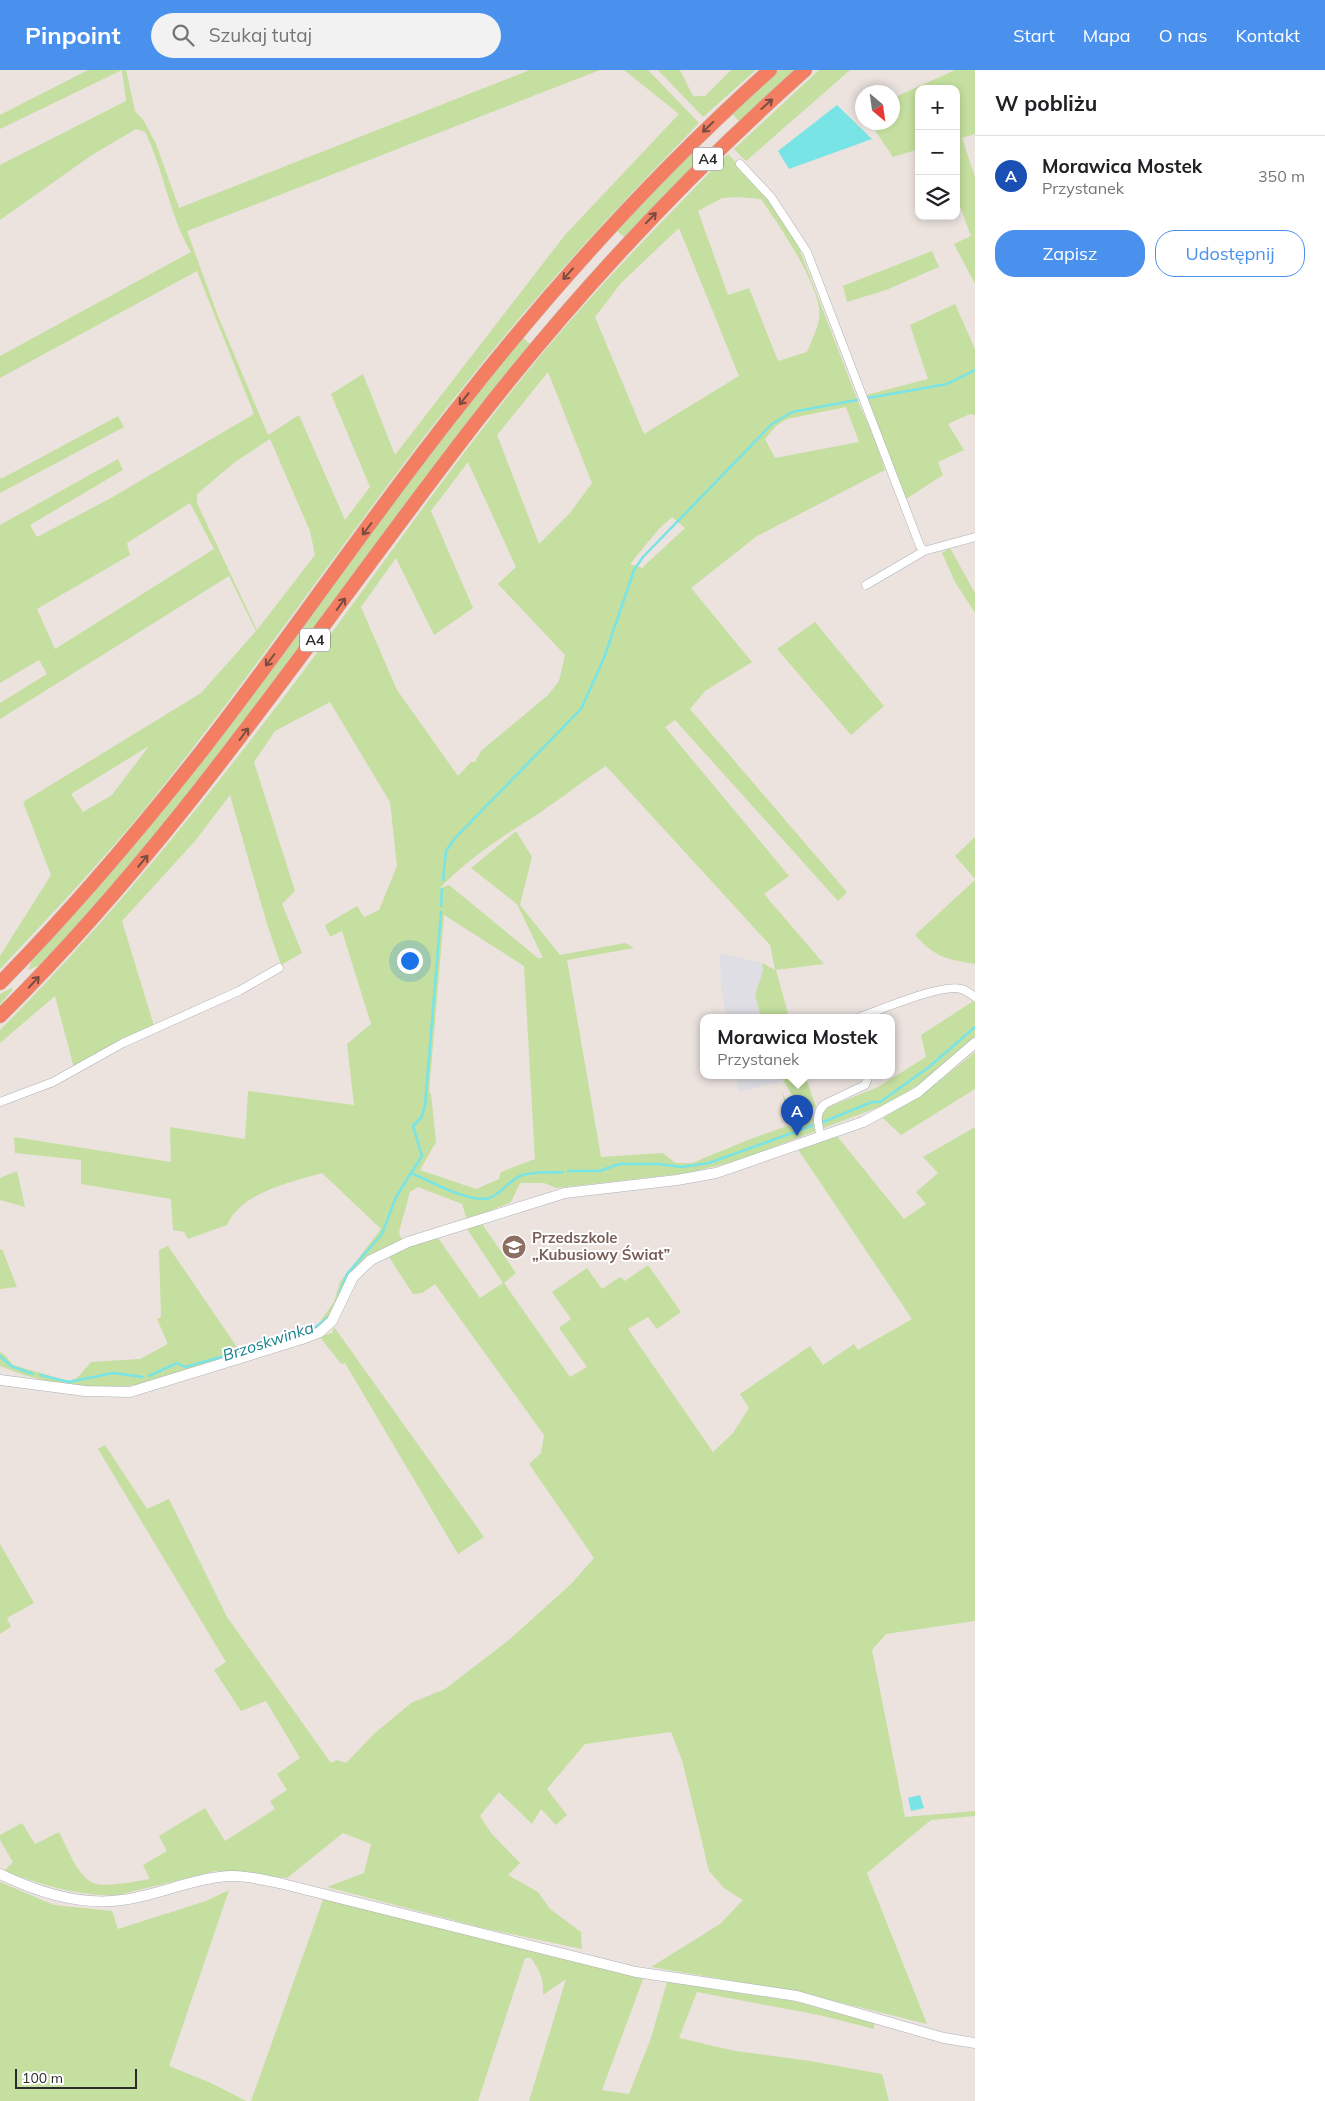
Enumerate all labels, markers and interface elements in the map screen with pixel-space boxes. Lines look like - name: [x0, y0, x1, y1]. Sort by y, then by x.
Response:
- search box: [151, 13, 501, 58]
- text: Pinpoint: [25, 20, 121, 50]
- icon: search: [169, 21, 197, 49]
- text: Szukaj tutaj: [209, 23, 312, 47]
- text: Start: [1013, 24, 1055, 47]
- text: Mapa: [1083, 24, 1131, 47]
- text: O nas: [1159, 24, 1208, 47]
- text: Kontakt: [1236, 24, 1300, 47]
- north arrow: [855, 85, 900, 130]
- map controls: [915, 85, 960, 220]
- button: +: [915, 85, 960, 130]
- text: W pobliżu: [995, 90, 1097, 116]
- one-way arrow: [760, 98, 773, 110]
- one-way arrow: [702, 121, 715, 133]
- button: −: [915, 130, 960, 175]
- road number: A4: [693, 148, 723, 170]
- text: Morawica Mostek: [1042, 154, 1202, 178]
- text: A: [1005, 166, 1017, 186]
- text: 350 m: [1258, 166, 1305, 186]
- button: layers: [915, 175, 960, 220]
- text: Przystanek: [1042, 178, 1124, 198]
- one-way arrow: [645, 211, 657, 224]
- button: Zapisz: [995, 230, 1145, 277]
- button: Udostępnij: [1155, 230, 1305, 277]
- one-way arrow: [562, 268, 574, 281]
- one-way arrow: [459, 392, 470, 405]
- one-way arrow: [362, 522, 372, 536]
- one-way arrow: [336, 597, 346, 611]
- road number: A4: [300, 628, 330, 652]
- one-way arrow: [265, 653, 275, 667]
- one-way arrow: [239, 727, 249, 741]
- one-way arrow: [137, 854, 148, 867]
- your location: [397, 948, 423, 974]
- one-way arrow: [28, 975, 40, 988]
- popup: [700, 1014, 895, 1079]
- text: Morawica Mostek: [717, 1025, 878, 1049]
- text: Przystanek: [717, 1049, 799, 1069]
- pin: A: [781, 1095, 813, 1136]
- place label: Przedszkole „Kubusiowy Świat”: [532, 1228, 670, 1264]
- school or university icon: Przedszkole „Kubusiowy Świat”: [501, 1234, 527, 1260]
- water label: Brzoskwinka: [220, 1317, 317, 1365]
- scale bar: [15, 2066, 138, 2089]
- text: 100 m: [22, 2069, 63, 2087]

